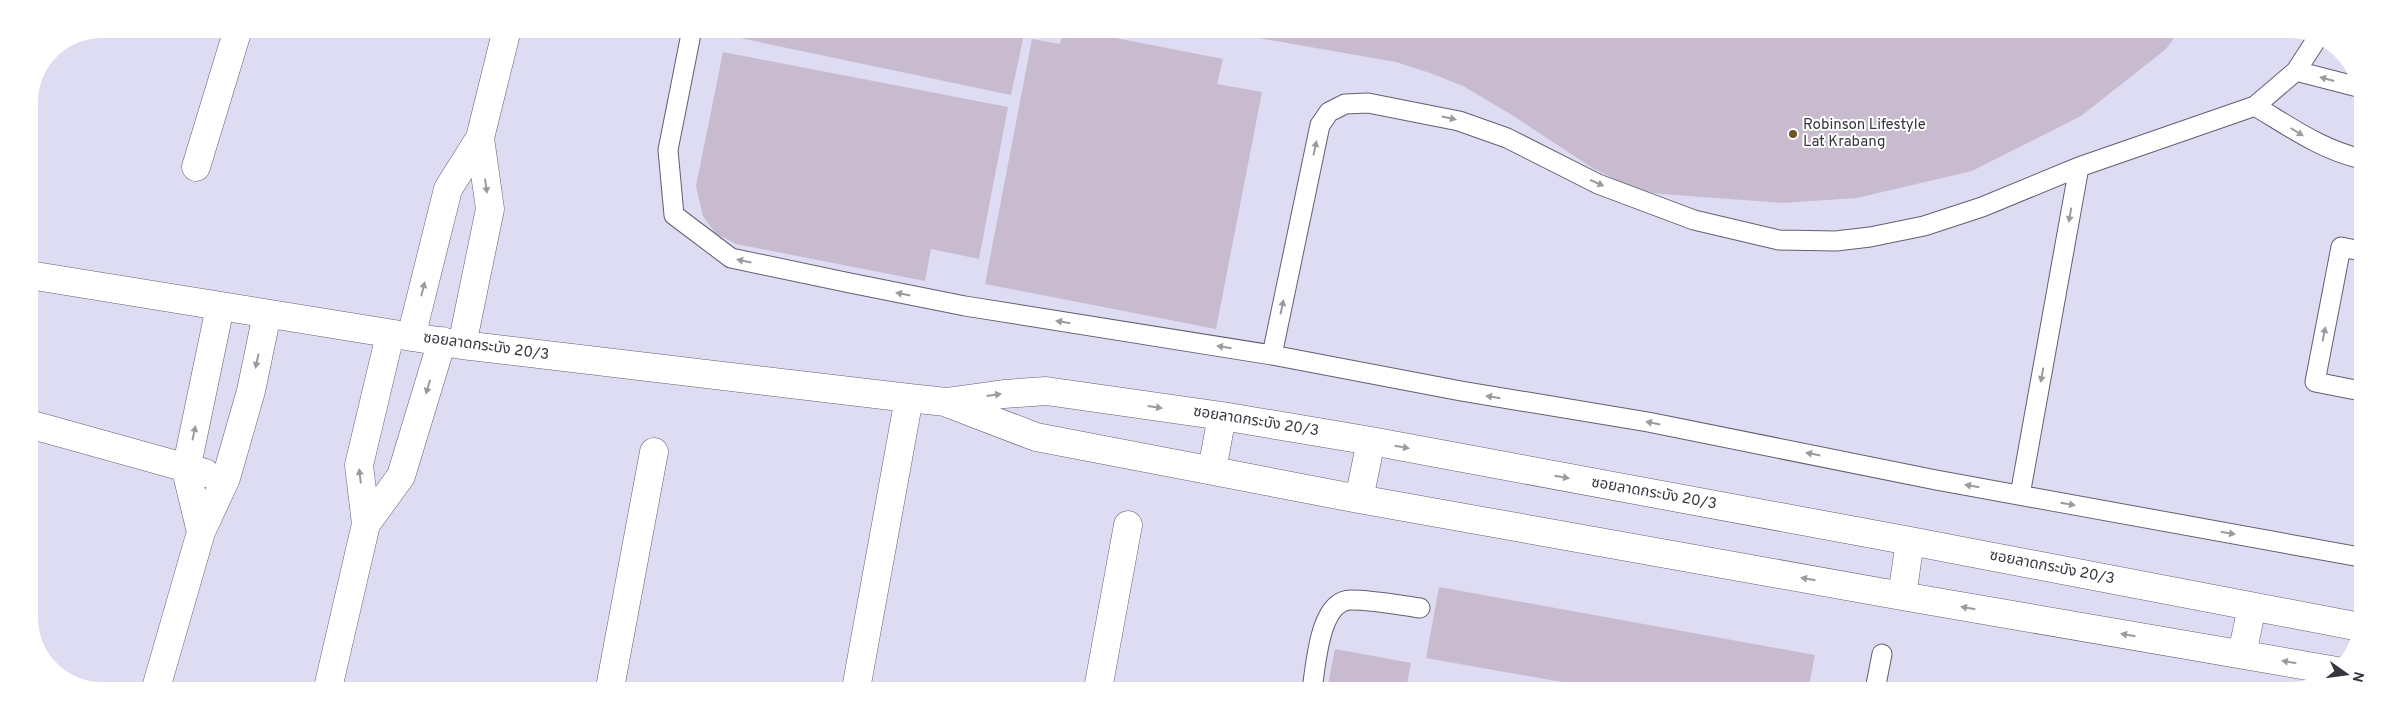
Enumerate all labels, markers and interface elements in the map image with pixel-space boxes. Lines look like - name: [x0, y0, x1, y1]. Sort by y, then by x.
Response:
- one-way arrow: [2320, 75, 2335, 83]
- one-way arrow: [1441, 115, 1457, 123]
- place label: Robinson Lifestyle Lat Krabang: [1803, 116, 1926, 152]
- one-way arrow: [2290, 127, 2303, 137]
- marker: Robinson Lifestyle Lat Krabang: [1787, 128, 1799, 140]
- one-way arrow: [1311, 140, 1319, 155]
- one-way arrow: [483, 178, 491, 194]
- one-way arrow: [1590, 179, 1604, 187]
- one-way arrow: [2066, 207, 2074, 223]
- one-way arrow: [737, 257, 752, 265]
- one-way arrow: [419, 282, 427, 297]
- one-way arrow: [896, 290, 911, 298]
- one-way arrow: [1278, 299, 1286, 314]
- one-way arrow: [1055, 318, 1071, 326]
- one-way arrow: [2320, 326, 2328, 341]
- street label: ซอยลาดกระบัง 20/3: [422, 329, 550, 365]
- one-way arrow: [1215, 343, 1231, 351]
- one-way arrow: [253, 354, 261, 370]
- one-way arrow: [2037, 367, 2045, 383]
- one-way arrow: [423, 380, 431, 395]
- one-way arrow: [986, 391, 1002, 399]
- one-way arrow: [1485, 392, 1501, 400]
- one-way arrow: [1148, 403, 1164, 411]
- street label: ซอยลาดกระบัง 20/3: [1192, 403, 1320, 441]
- one-way arrow: [1645, 419, 1661, 427]
- one-way arrow: [191, 424, 199, 440]
- one-way arrow: [1394, 443, 1410, 451]
- one-way arrow: [1805, 450, 1821, 458]
- one-way arrow: [356, 467, 364, 483]
- one-way arrow: [1554, 473, 1570, 481]
- street label: ซอยลาดกระบัง 20/3: [1590, 474, 1718, 514]
- one-way arrow: [1964, 482, 1980, 490]
- one-way arrow: [2061, 500, 2076, 508]
- one-way arrow: [2220, 530, 2236, 538]
- street label: ซอยลาดกระบัง 20/3: [1988, 547, 2116, 589]
- one-way arrow: [1800, 575, 1816, 583]
- one-way arrow: [1960, 603, 1976, 611]
- one-way arrow: [2120, 630, 2136, 638]
- north arrow: [2321, 649, 2371, 699]
- one-way arrow: [2280, 658, 2296, 666]
- text: N: [2348, 670, 2367, 684]

